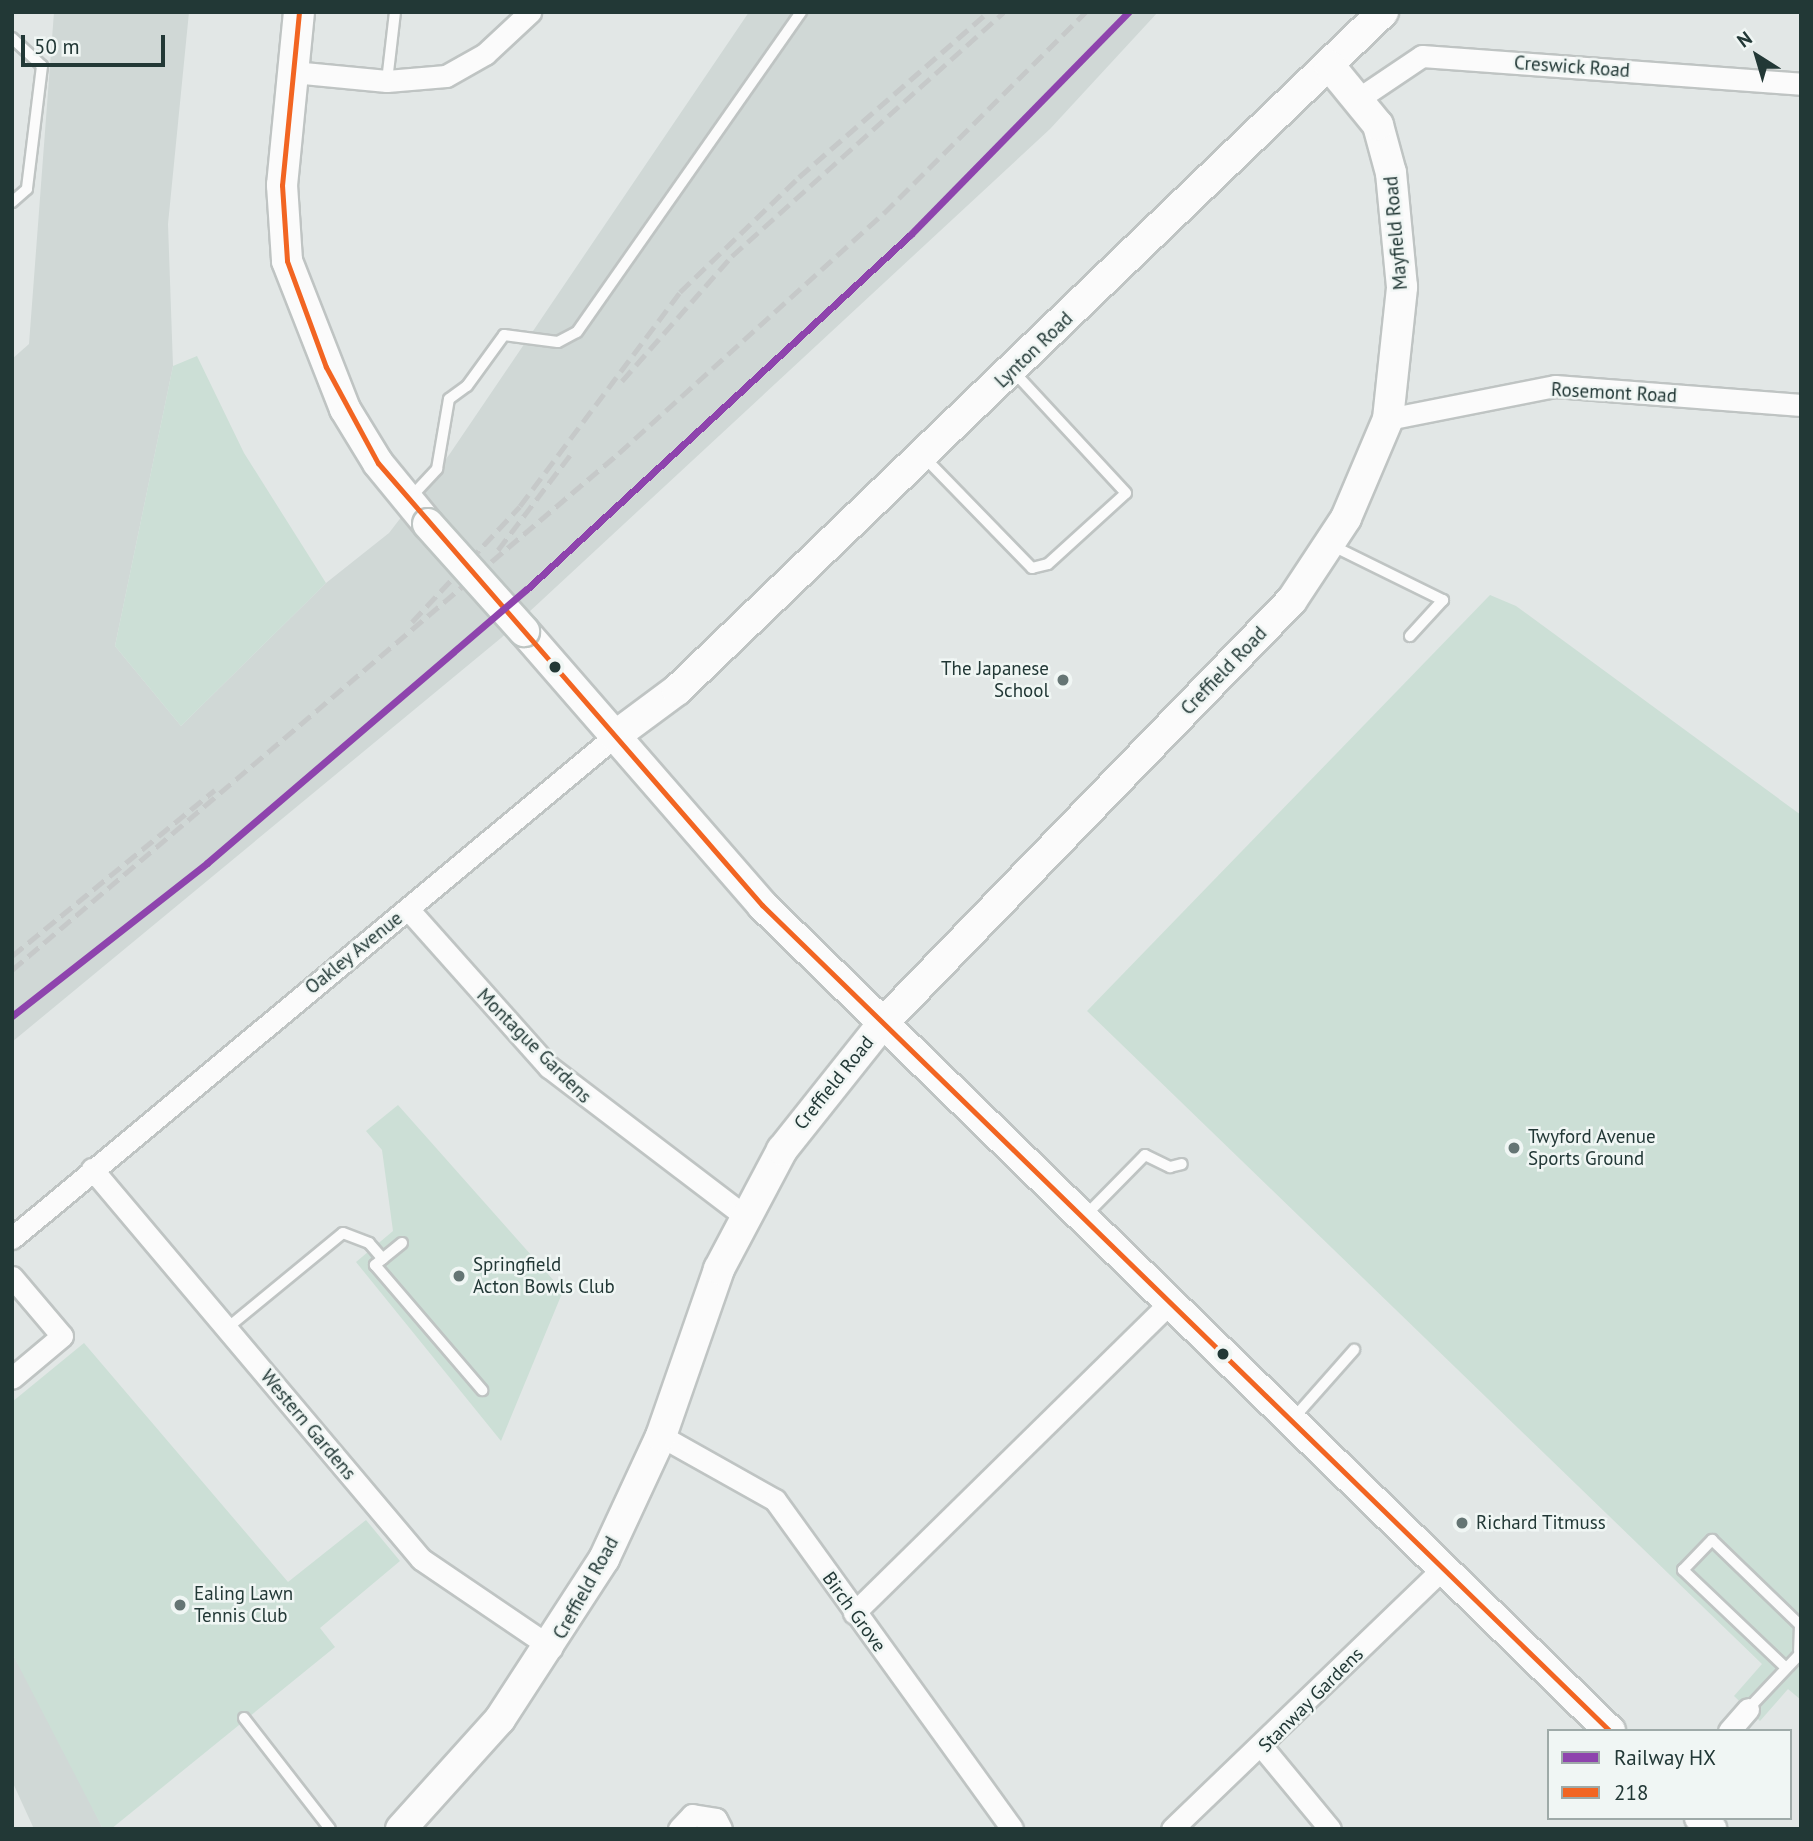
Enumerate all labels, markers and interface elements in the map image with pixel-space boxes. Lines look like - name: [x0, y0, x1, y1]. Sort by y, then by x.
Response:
- scale bar: [24, 21, 168, 65]
- north arrow: [1722, 21, 1792, 91]
- text: N: [1732, 26, 1757, 53]
- text: 50 m: [34, 33, 80, 60]
- street label: Creswick Road: [1513, 52, 1631, 82]
- street label: Mayfield Road: [1380, 175, 1412, 291]
- street label: Lynton Road: [990, 307, 1078, 393]
- street label: Rosemont Road: [1551, 378, 1677, 408]
- street label: Creffield Road: [1176, 622, 1272, 720]
- place label: The Japanese School: [941, 658, 1049, 702]
- unlabelled marker: [548, 660, 562, 674]
- marker: The Japanese School: [1055, 672, 1071, 688]
- street label: Oakley Avenue: [300, 907, 408, 999]
- street label: Montague Gardens: [472, 984, 596, 1108]
- street label: Creffield Road: [789, 1032, 879, 1134]
- place label: Twyford Avenue Sports Ground: [1528, 1126, 1656, 1170]
- marker: Twyford Avenue Sports Ground: [1506, 1140, 1522, 1156]
- place label: Springfield Acton Bowls Club: [473, 1254, 615, 1298]
- marker: Springfield Acton Bowls Club: [451, 1268, 467, 1284]
- unlabelled marker: [1216, 1347, 1230, 1361]
- street label: Western Gardens: [256, 1366, 360, 1484]
- place label: Richard Titmuss: [1476, 1512, 1606, 1534]
- marker: Richard Titmuss: [1454, 1515, 1470, 1531]
- street label: Creffield Road: [548, 1533, 624, 1643]
- street label: Birch Grove: [817, 1568, 891, 1656]
- place label: Ealing Lawn Tennis Club: [194, 1583, 293, 1627]
- marker: Ealing Lawn Tennis Club: [172, 1597, 188, 1613]
- street label: Stanway Gardens: [1254, 1643, 1368, 1757]
- legend: [1547, 1729, 1792, 1820]
- text: Railway HX: [1614, 1744, 1716, 1771]
- text: 218: [1614, 1779, 1648, 1806]

